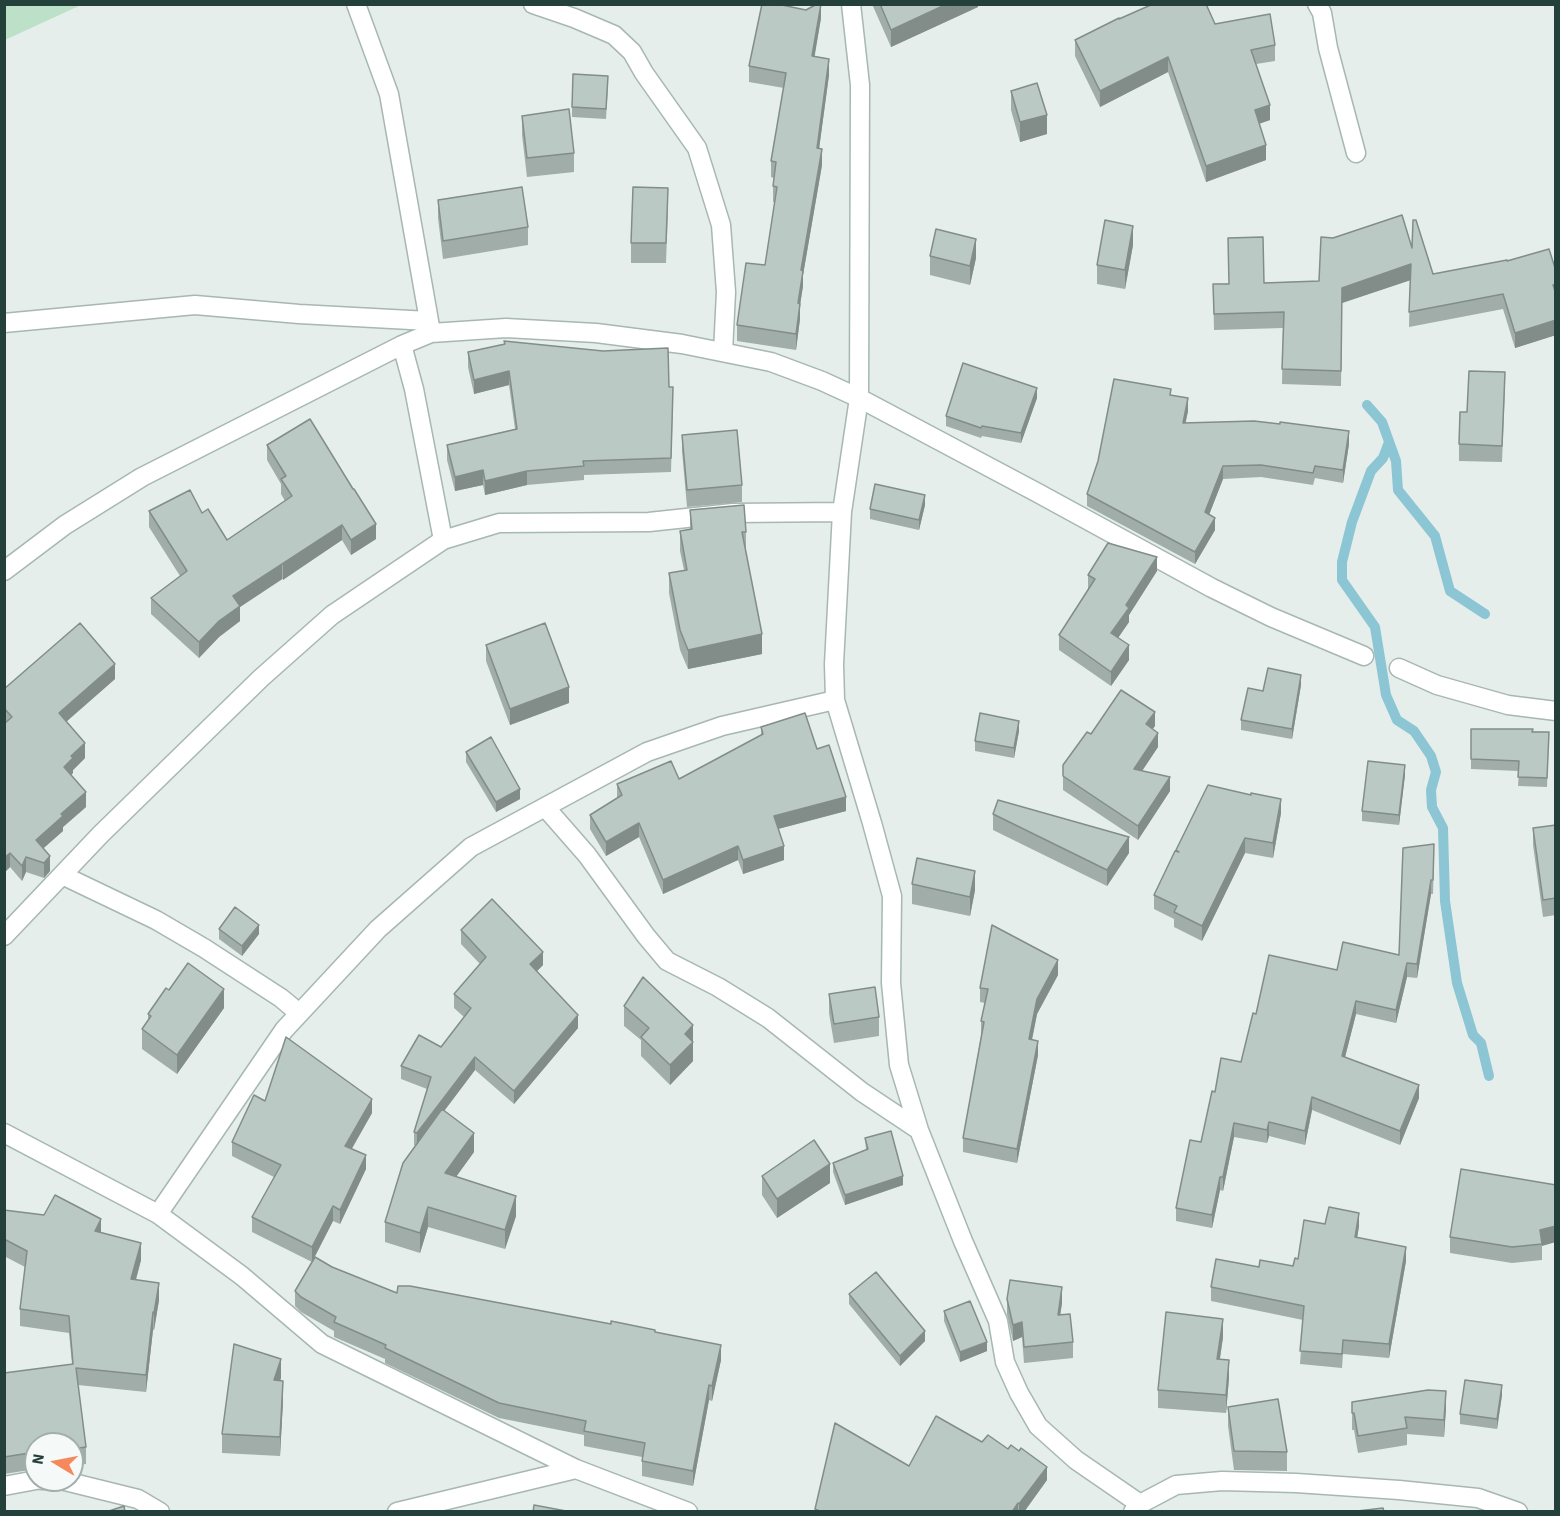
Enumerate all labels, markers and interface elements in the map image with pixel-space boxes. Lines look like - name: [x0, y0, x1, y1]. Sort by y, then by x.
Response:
- north arrow: [24, 1432, 84, 1492]
- text: N: [26, 1452, 50, 1466]

